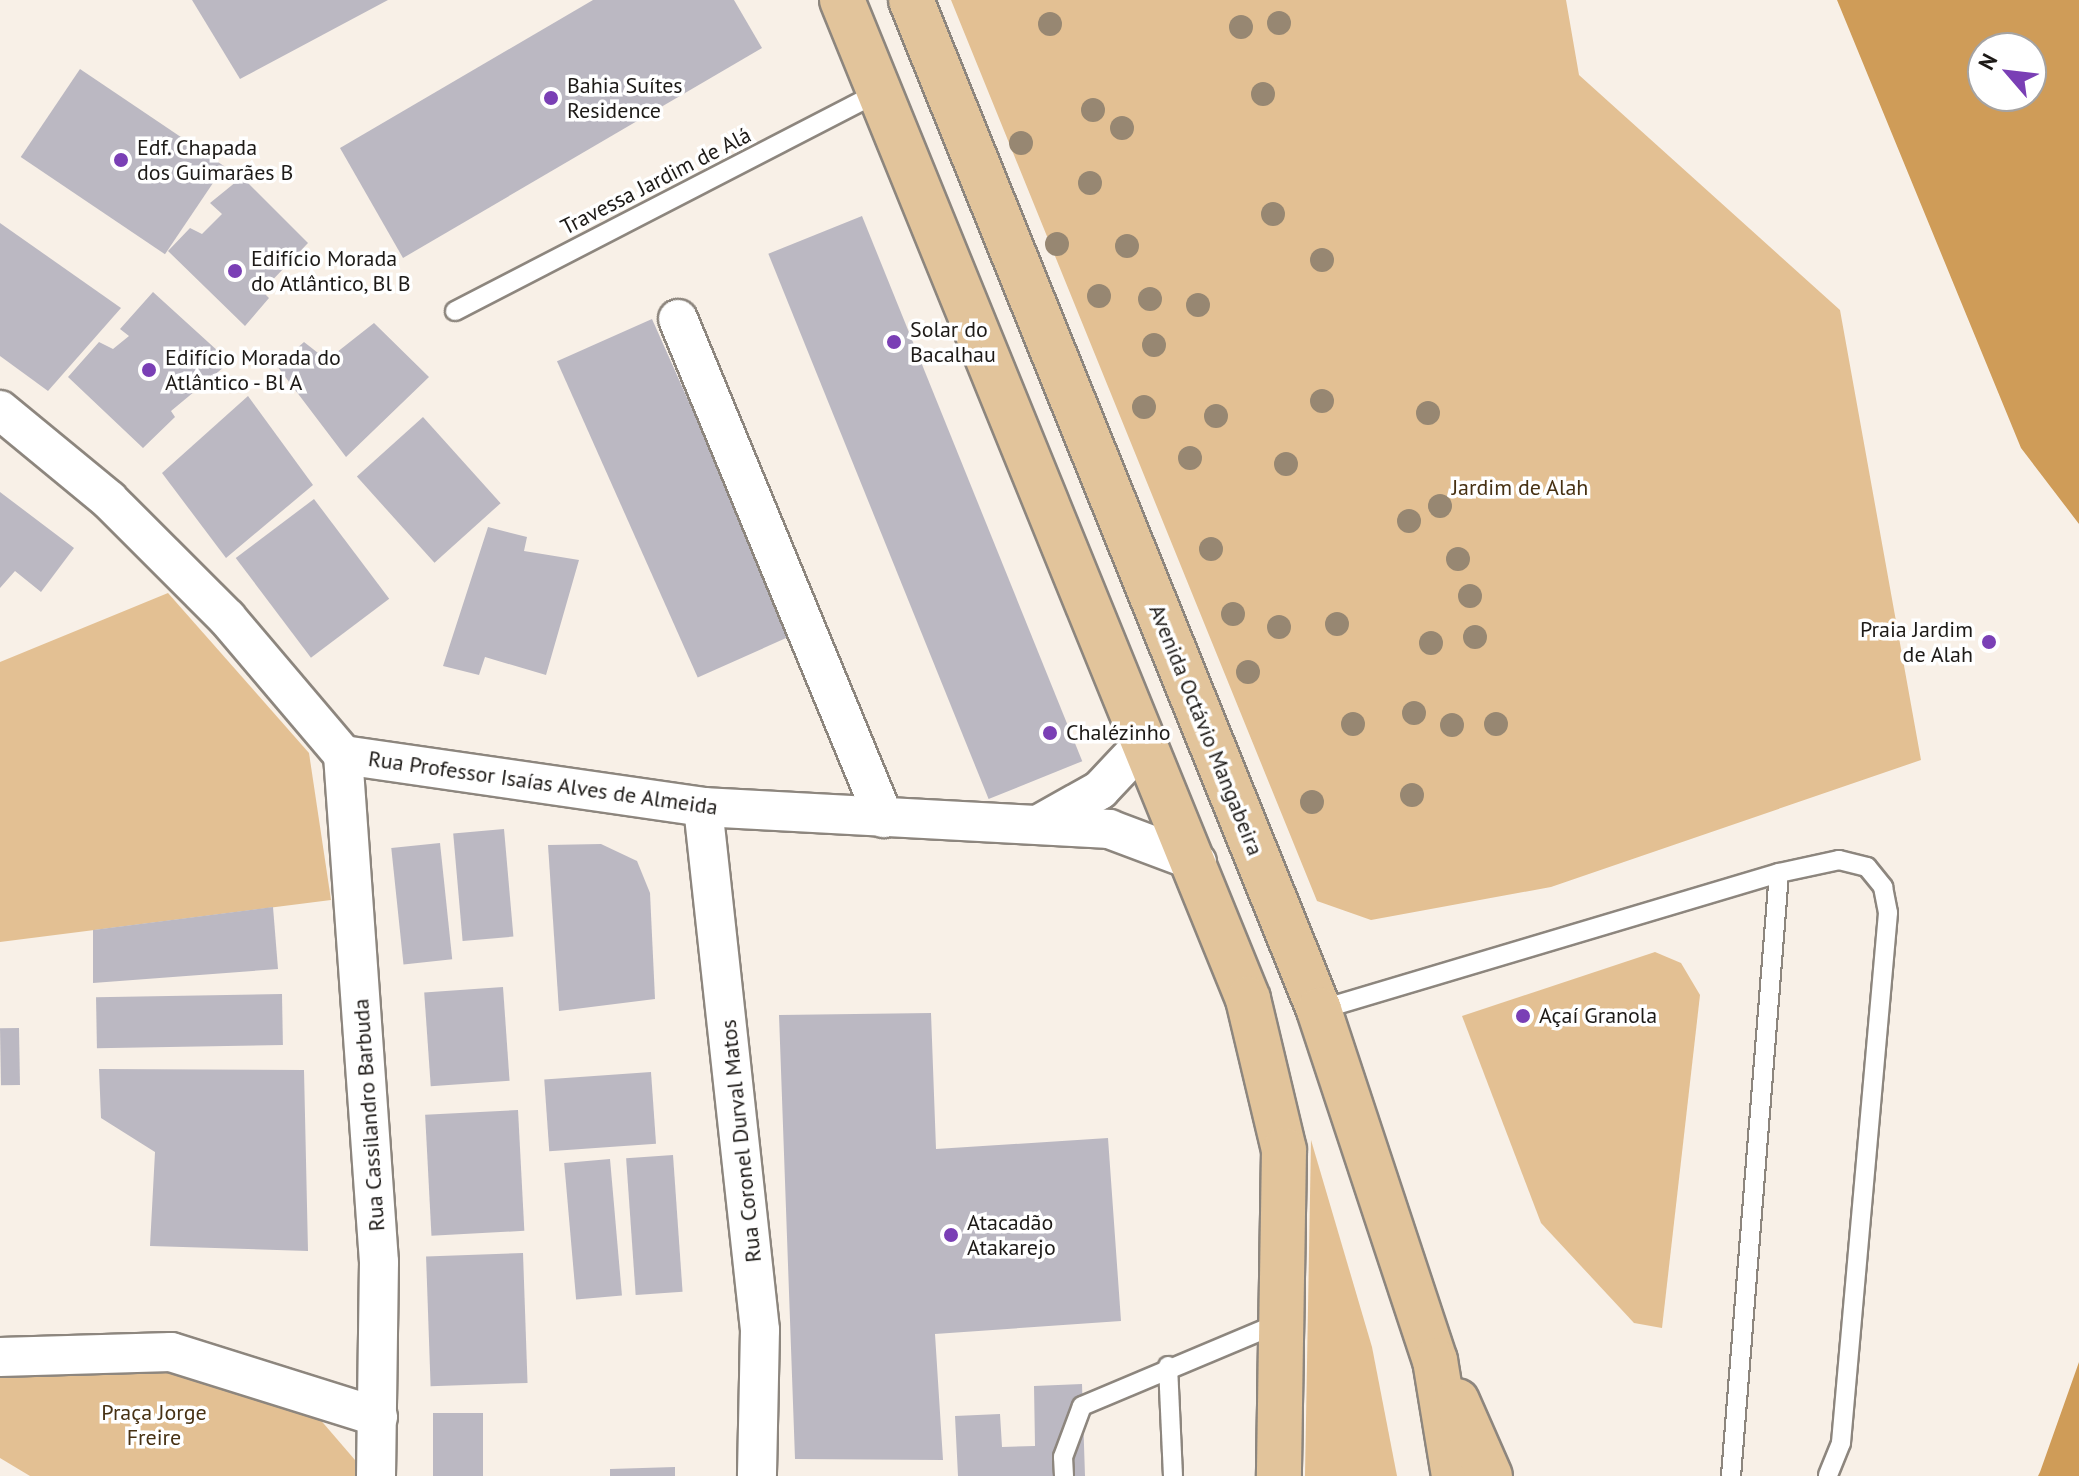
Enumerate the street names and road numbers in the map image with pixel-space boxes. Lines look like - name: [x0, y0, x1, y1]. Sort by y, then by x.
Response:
- street label: Travessa Jardim de Alá: [556, 121, 756, 241]
- street label: Avenida Octávio Mangabeira: [1144, 601, 1268, 859]
- street label: Rua Professor Isaías Alves de Almeida: [366, 745, 720, 821]
- street label: Rua Cassilandro Barbuda: [348, 998, 390, 1232]
- street label: Rua Coronel Durval Matos: [715, 1018, 767, 1264]

